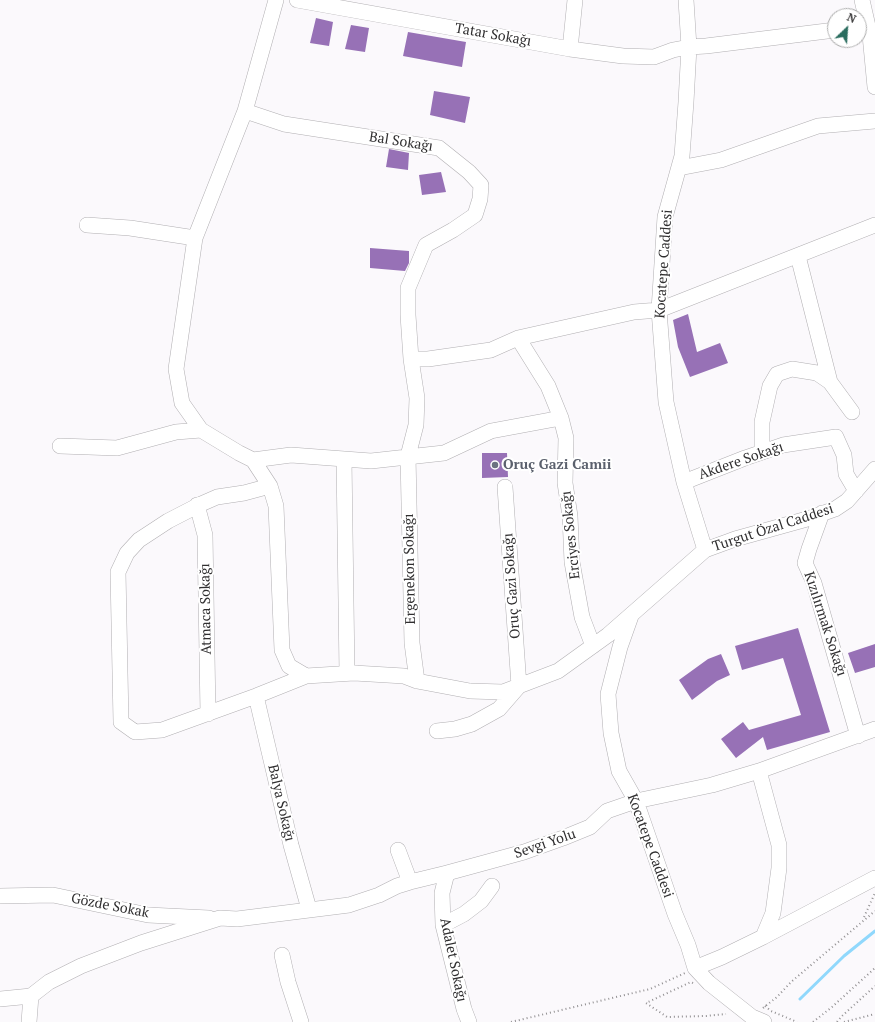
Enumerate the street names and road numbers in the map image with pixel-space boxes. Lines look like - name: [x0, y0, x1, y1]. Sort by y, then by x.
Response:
- street label: Tatar Sokağı: [453, 20, 533, 50]
- street label: Bal Sokağı: [368, 129, 434, 155]
- street label: Kocatepe Caddesi: [652, 209, 676, 319]
- street label: Akdere Sokağı: [696, 439, 786, 483]
- street label: Erciyes Sokağı: [558, 490, 584, 580]
- street label: Turgut Özal Caddesi: [710, 501, 836, 555]
- street label: Ergenekon Sokağı: [401, 513, 419, 625]
- street label: Oruç Gazi Sokağı: [500, 533, 524, 639]
- street label: Atmaca Sokağı: [197, 563, 215, 655]
- street label: Kızılırmak Sokağı: [800, 570, 850, 678]
- street label: Balya Sokağı: [264, 763, 298, 843]
- street label: Kocatepe Caddesi: [623, 792, 677, 900]
- street label: Sevgi Yolu: [512, 826, 578, 862]
- street label: Gözde Sokak: [70, 890, 150, 922]
- street label: Adalet Sokağı: [436, 917, 470, 1003]

